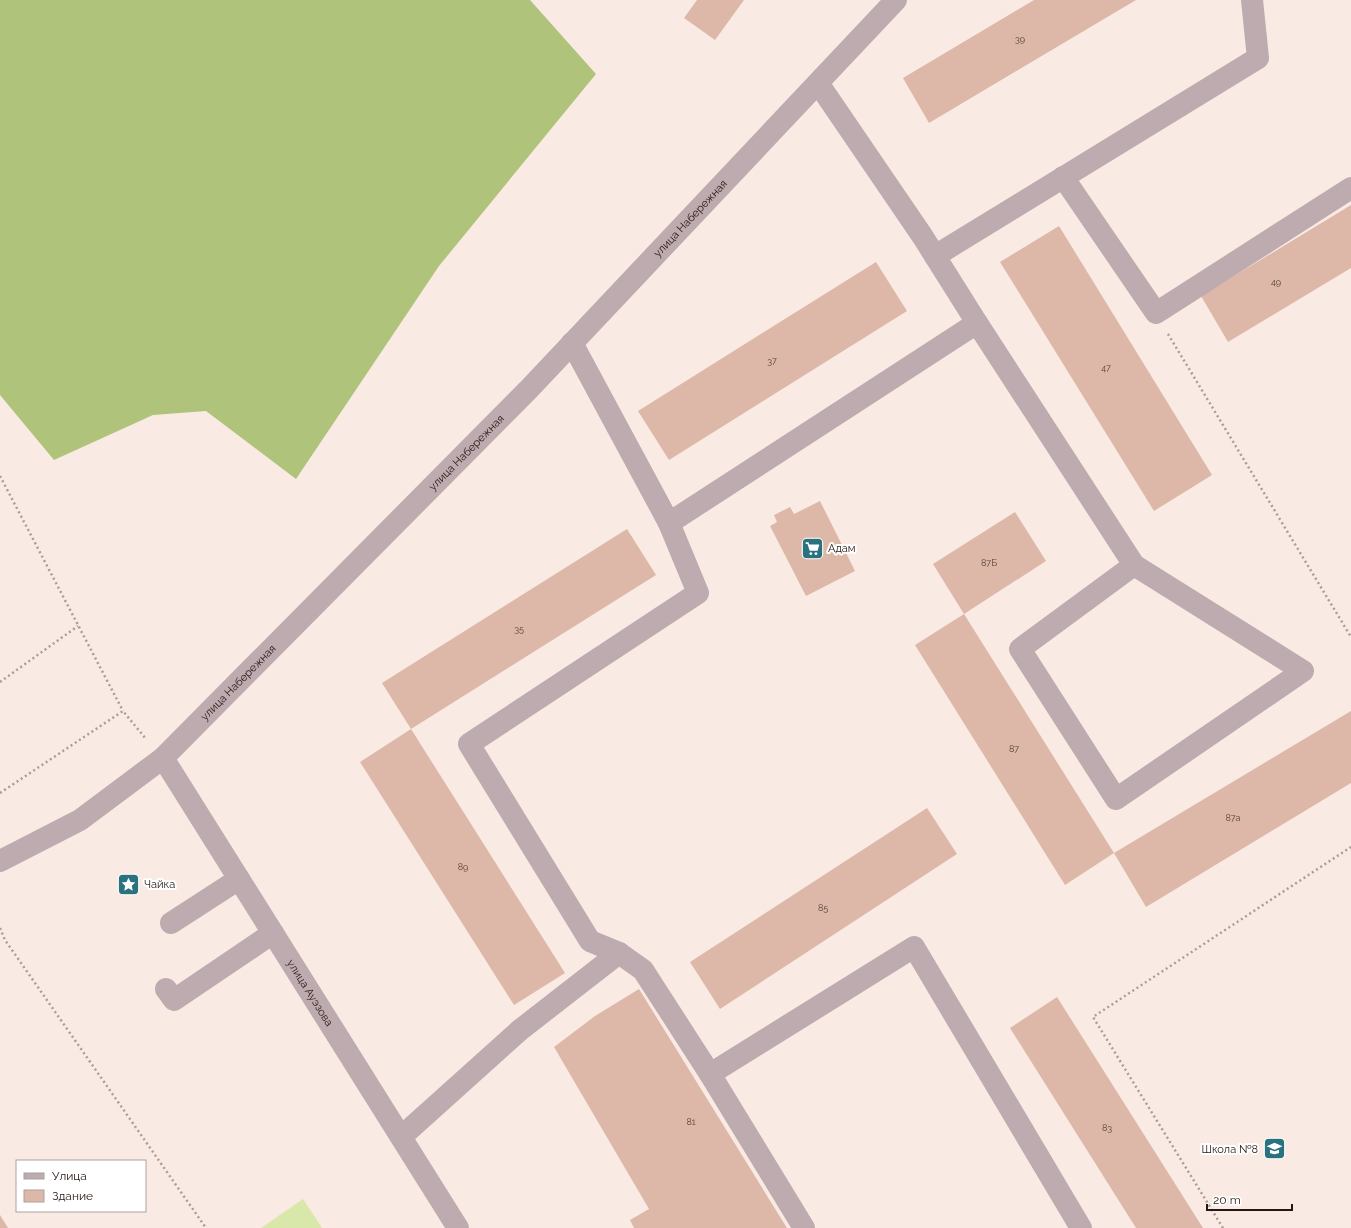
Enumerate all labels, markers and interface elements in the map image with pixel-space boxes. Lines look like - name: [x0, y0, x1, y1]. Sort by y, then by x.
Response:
- house number: 39: [1015, 34, 1025, 44]
- street label: улица Набережная: [651, 177, 730, 260]
- house number: 49: [1271, 277, 1281, 287]
- house number: 37: [767, 356, 777, 366]
- house number: 47: [1101, 363, 1111, 373]
- street label: улица Набережная: [426, 412, 506, 493]
- supermarket icon: Адам: [800, 535, 826, 561]
- place label: Адам: [828, 542, 856, 555]
- house number: 87Б: [981, 558, 997, 568]
- house number: 35: [514, 624, 524, 634]
- street label: улица Набережная: [198, 642, 278, 723]
- house number: 87: [1009, 744, 1019, 754]
- house number: 87а: [1225, 813, 1241, 823]
- house number: 89: [458, 862, 468, 872]
- place icon: Чайка: [115, 871, 141, 897]
- place label: Чайка: [144, 878, 175, 891]
- house number: 85: [818, 903, 828, 913]
- street label: улица Ауэзова: [284, 957, 336, 1028]
- house number: 81: [686, 1117, 696, 1127]
- house number: 83: [1102, 1123, 1112, 1133]
- school or university icon: Школа №8: [1261, 1136, 1287, 1162]
- place label: Школа №8: [1201, 1143, 1258, 1156]
- legend: [16, 1160, 146, 1212]
- text: Улица: [52, 1169, 87, 1183]
- scale bar: [1207, 1186, 1292, 1212]
- text: Здание: [52, 1189, 93, 1203]
- text: 20 m: [1213, 1193, 1241, 1207]

